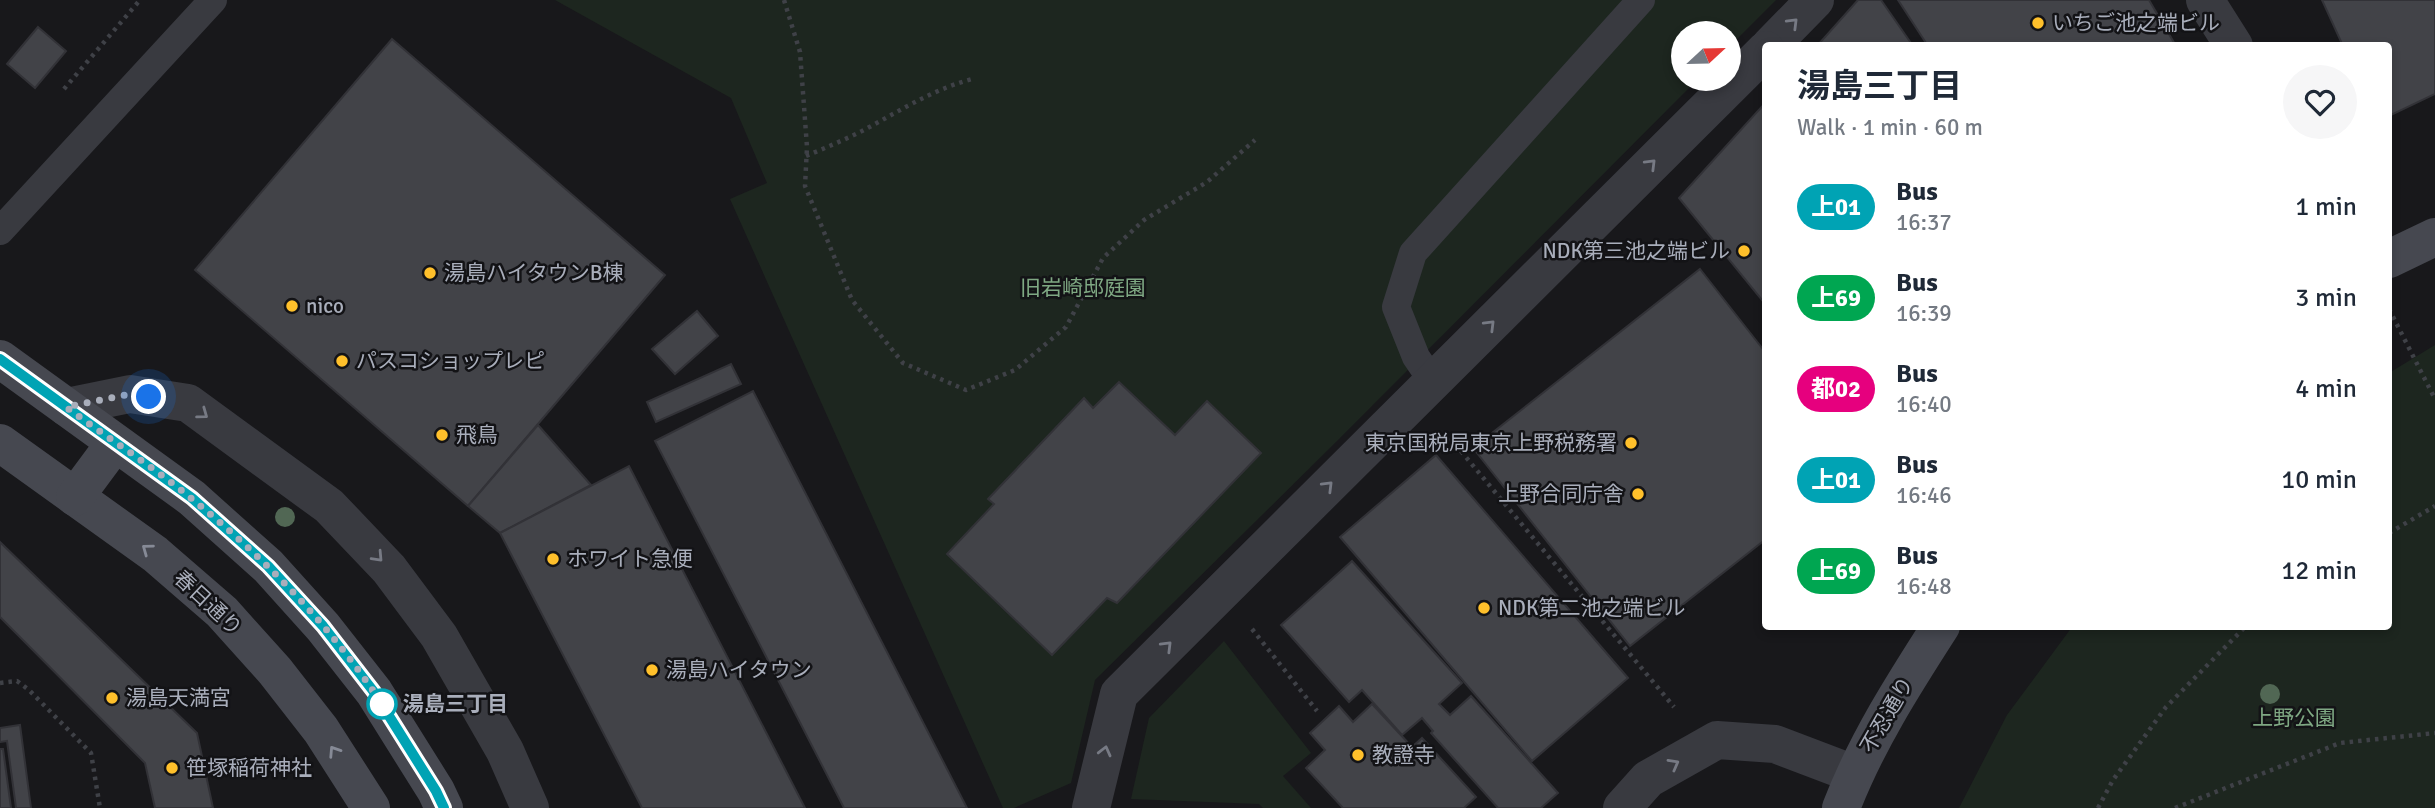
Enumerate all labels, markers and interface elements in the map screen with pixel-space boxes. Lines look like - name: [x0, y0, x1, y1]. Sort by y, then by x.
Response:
- place label: いちご池之端ビル: [2052, 10, 2220, 36]
- marker: いちご池之端ビル: [2030, 15, 2046, 31]
- one-way arrow: [1784, 18, 1797, 31]
- north arrow: [1671, 21, 1741, 91]
- map controls: [1671, 21, 1741, 91]
- button: heart: [2283, 65, 2357, 139]
- text: 湯島三丁目: [1797, 66, 1962, 107]
- text: Walk · 1 min · 60 m: [1797, 113, 1983, 142]
- one-way arrow: [1642, 160, 1655, 173]
- text: Bus: [1896, 176, 1938, 208]
- text: 1 min: [2295, 191, 2357, 223]
- text: 上01: [1811, 192, 1861, 222]
- text: 16:37: [1896, 208, 1952, 237]
- place label: NDK第三池之端ビル: [1543, 238, 1730, 264]
- marker: NDK第三池之端ビル: [1736, 243, 1752, 259]
- place label: 湯島ハイタウンB棟: [444, 260, 623, 286]
- marker: 湯島ハイタウンB棟: [422, 265, 438, 281]
- text: Bus: [1896, 267, 1938, 299]
- park label: 旧岩崎邸庭園: [1020, 275, 1146, 301]
- text: 3 min: [2295, 282, 2357, 314]
- text: 上69: [1811, 283, 1861, 313]
- place label: nico: [306, 293, 344, 319]
- marker: nico: [284, 298, 300, 314]
- text: 16:39: [1896, 299, 1952, 328]
- one-way arrow: [1481, 320, 1494, 333]
- place label: パスコショップレピ: [356, 348, 545, 374]
- marker: パスコショップレピ: [334, 353, 350, 369]
- text: Bus: [1896, 358, 1938, 390]
- text: 4 min: [2295, 373, 2357, 405]
- text: 都02: [1811, 374, 1861, 404]
- your location: [131, 379, 166, 414]
- text: 16:40: [1896, 390, 1952, 419]
- one-way arrow: [195, 405, 207, 418]
- place label: 飛鳥: [456, 422, 498, 448]
- marker: 飛鳥: [434, 427, 450, 443]
- place label: 東京国税局東京上野税務署: [1365, 430, 1617, 456]
- marker: 東京国税局東京上野税務署: [1623, 435, 1639, 451]
- text: Bus: [1896, 449, 1938, 481]
- text: 10 min: [2281, 464, 2357, 496]
- text: 上01: [1811, 465, 1861, 495]
- one-way arrow: [1320, 481, 1333, 494]
- place label: 上野合同庁舎: [1498, 481, 1624, 507]
- text: 16:46: [1896, 481, 1952, 510]
- marker: 上野合同庁舎: [1630, 486, 1646, 502]
- text: Bus: [1896, 540, 1938, 572]
- one-way arrow: [142, 545, 155, 557]
- place label: ホワイト急便: [567, 546, 693, 572]
- one-way arrow: [370, 549, 382, 562]
- marker: ホワイト急便: [545, 551, 561, 567]
- text: 12 min: [2281, 555, 2357, 587]
- text: 上69: [1811, 556, 1861, 586]
- street label: 春日通り: [168, 565, 248, 641]
- text: 16:48: [1896, 572, 1952, 601]
- place label: NDK第二池之端ビル: [1498, 595, 1685, 621]
- marker: NDK第二池之端ビル: [1476, 600, 1492, 616]
- one-way arrow: [1159, 642, 1171, 654]
- place label: 湯島ハイタウン: [666, 657, 812, 683]
- marker: 湯島ハイタウン: [644, 662, 660, 678]
- street label: 不忍通り: [1855, 672, 1919, 758]
- place label: 湯島天満宮: [126, 685, 231, 711]
- marker: 湯島三丁目: [367, 689, 397, 719]
- marker: 湯島天満宮: [104, 690, 120, 706]
- place label: 湯島三丁目: [403, 691, 508, 717]
- park label: 上野公園: [2252, 705, 2336, 731]
- place label: 教證寺: [1372, 742, 1435, 768]
- one-way arrow: [329, 745, 342, 758]
- one-way arrow: [1097, 745, 1111, 757]
- marker: 教證寺: [1350, 747, 1366, 763]
- place label: 笹塚稲荷神社: [186, 755, 312, 781]
- one-way arrow: [1666, 759, 1679, 772]
- marker: 笹塚稲荷神社: [164, 760, 180, 776]

